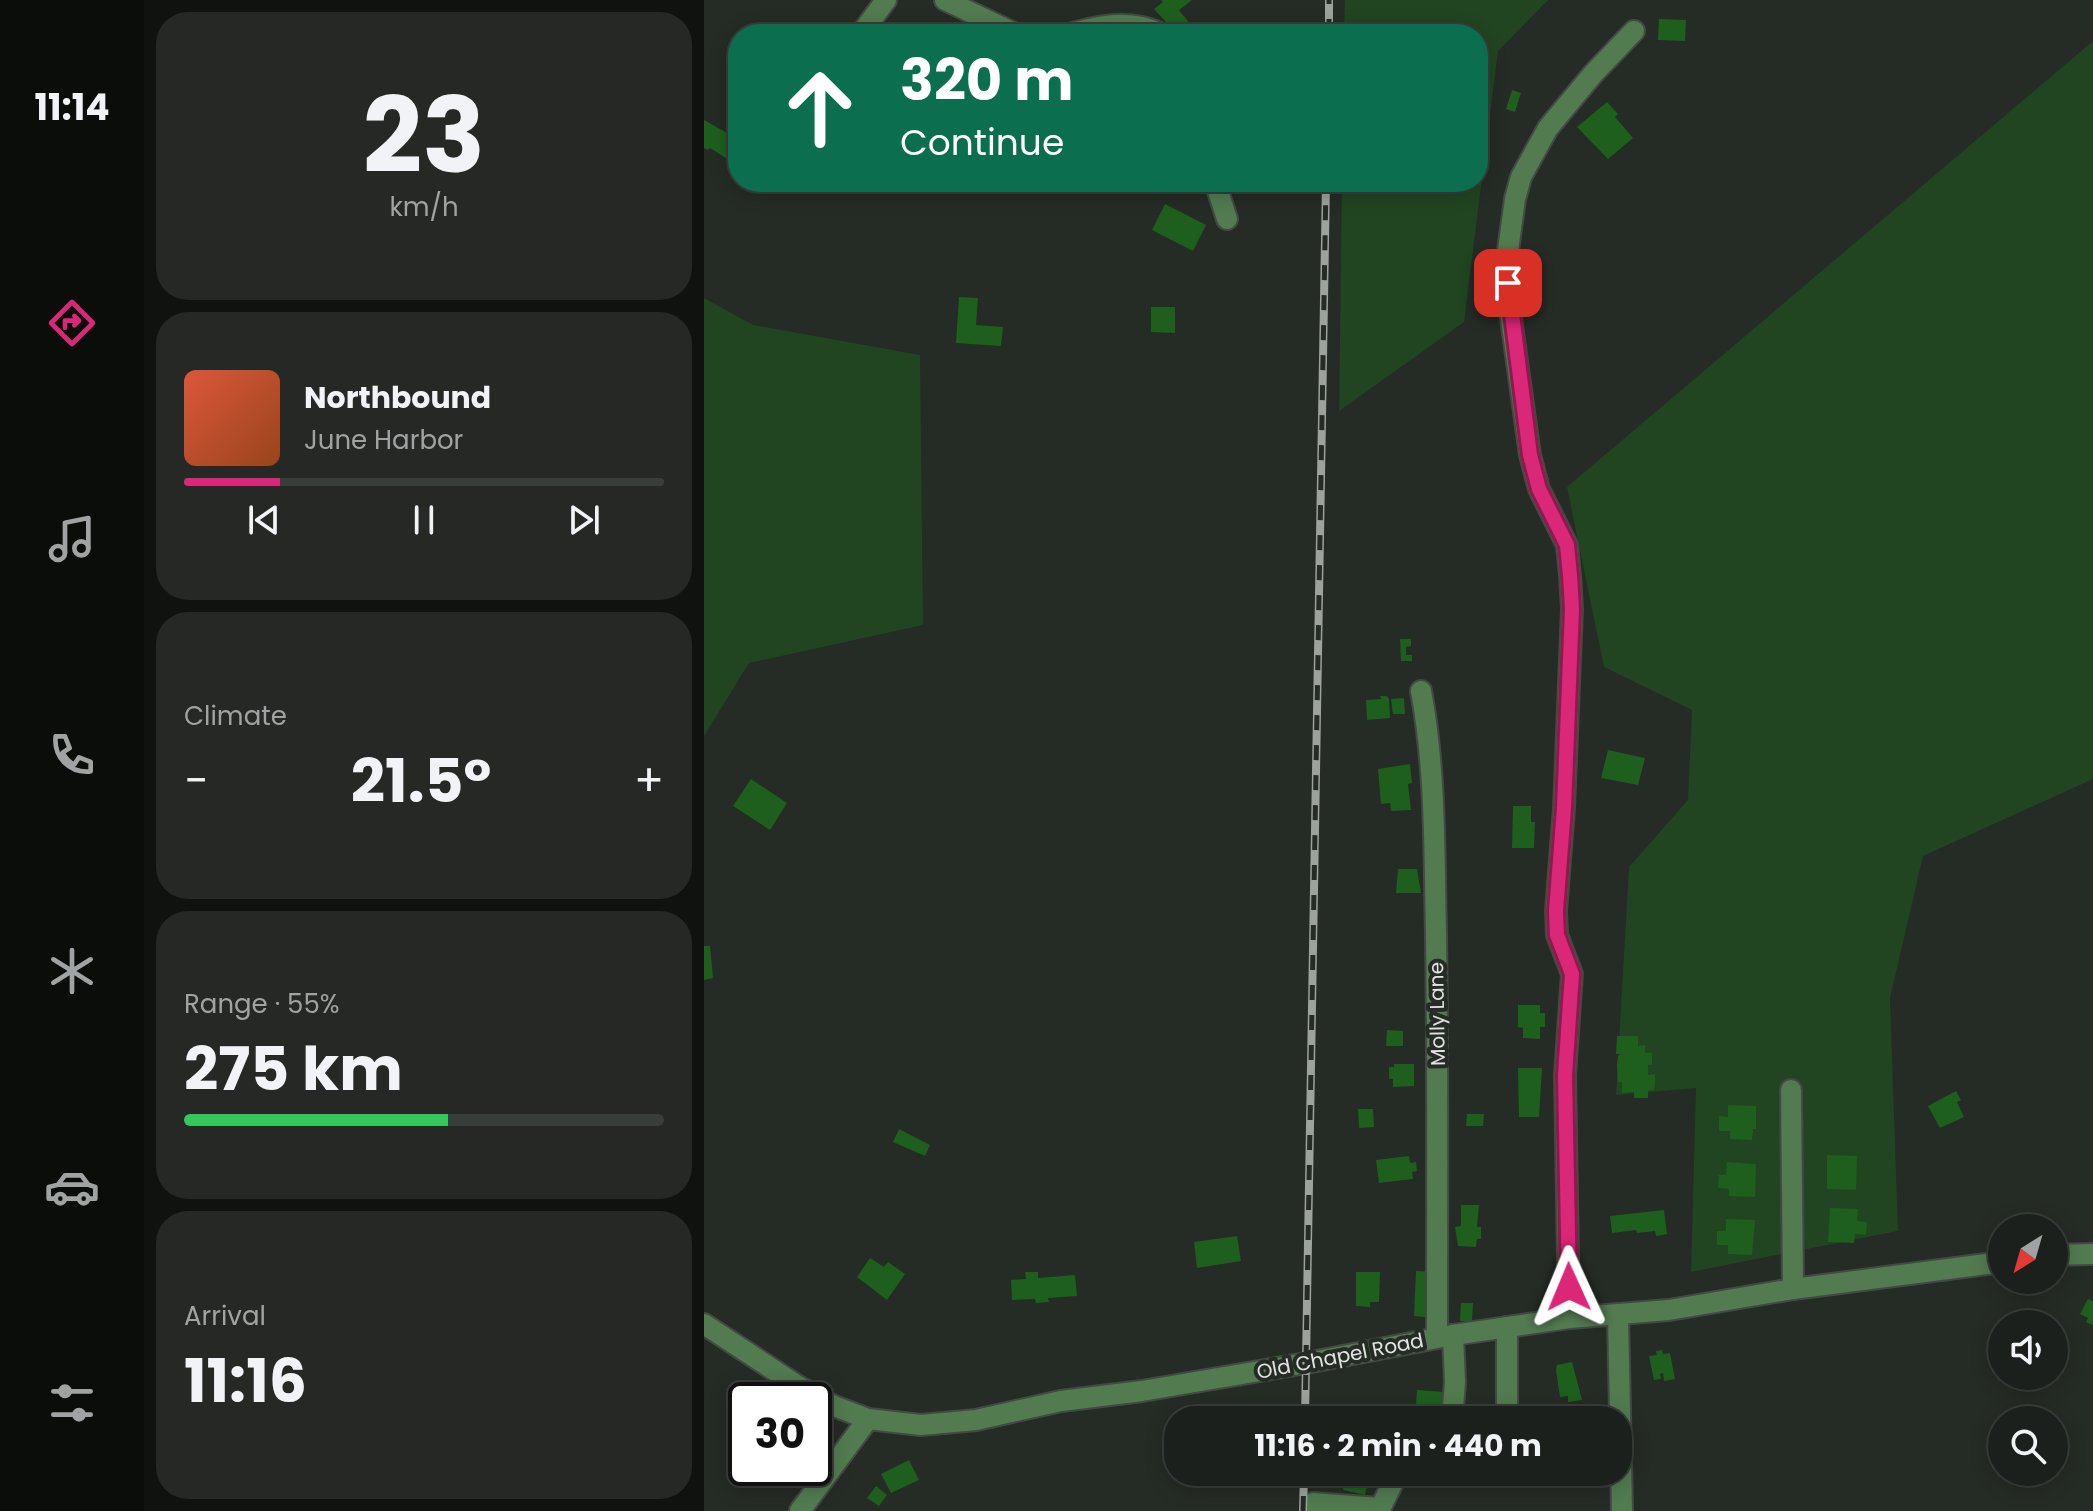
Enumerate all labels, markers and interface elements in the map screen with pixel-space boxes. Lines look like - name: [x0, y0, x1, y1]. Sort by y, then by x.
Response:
- text: 320 m: [900, 41, 1074, 120]
- icon: ahead: [768, 56, 872, 160]
- text: 23: [363, 63, 485, 208]
- text: 11:14: [34, 82, 110, 133]
- text: Continue: [900, 117, 1064, 168]
- text: km/h: [389, 189, 459, 225]
- pin: [1474, 249, 1542, 317]
- icon: arrive: [1486, 261, 1530, 305]
- icon: directions: [44, 295, 100, 351]
- text: Northbound: [304, 376, 491, 419]
- text: June Harbor: [304, 422, 463, 458]
- icon: previous: [242, 498, 286, 542]
- icon: pause: [402, 498, 446, 542]
- icon: next: [562, 498, 606, 542]
- icon: music: [44, 511, 100, 567]
- text: Climate: [184, 698, 287, 734]
- icon: phone: [44, 727, 100, 783]
- text: 21.5°: [351, 739, 491, 823]
- text: −: [184, 750, 208, 811]
- text: +: [634, 750, 664, 811]
- icon: climate: [44, 943, 100, 999]
- street label: Molly Lane: [1422, 962, 1452, 1066]
- text: Range · 55%: [184, 986, 340, 1022]
- text: 275 km: [184, 1027, 403, 1111]
- icon: car: [44, 1159, 100, 1215]
- north arrow: [1988, 1214, 2068, 1294]
- map controls: [1988, 1214, 2068, 1486]
- position arrow: [1527, 1245, 1611, 1329]
- text: Arrival: [184, 1298, 266, 1334]
- button: sound: [1988, 1310, 2068, 1390]
- street label: Old Chapel Road: [1254, 1326, 1426, 1386]
- text: 11:16: [184, 1339, 307, 1423]
- icon: filters: [44, 1375, 100, 1431]
- speed limit sign: 30: [728, 1382, 832, 1486]
- button: search: [1988, 1406, 2068, 1486]
- text: 11:16 · 2 min · 440 m: [1254, 1424, 1542, 1467]

